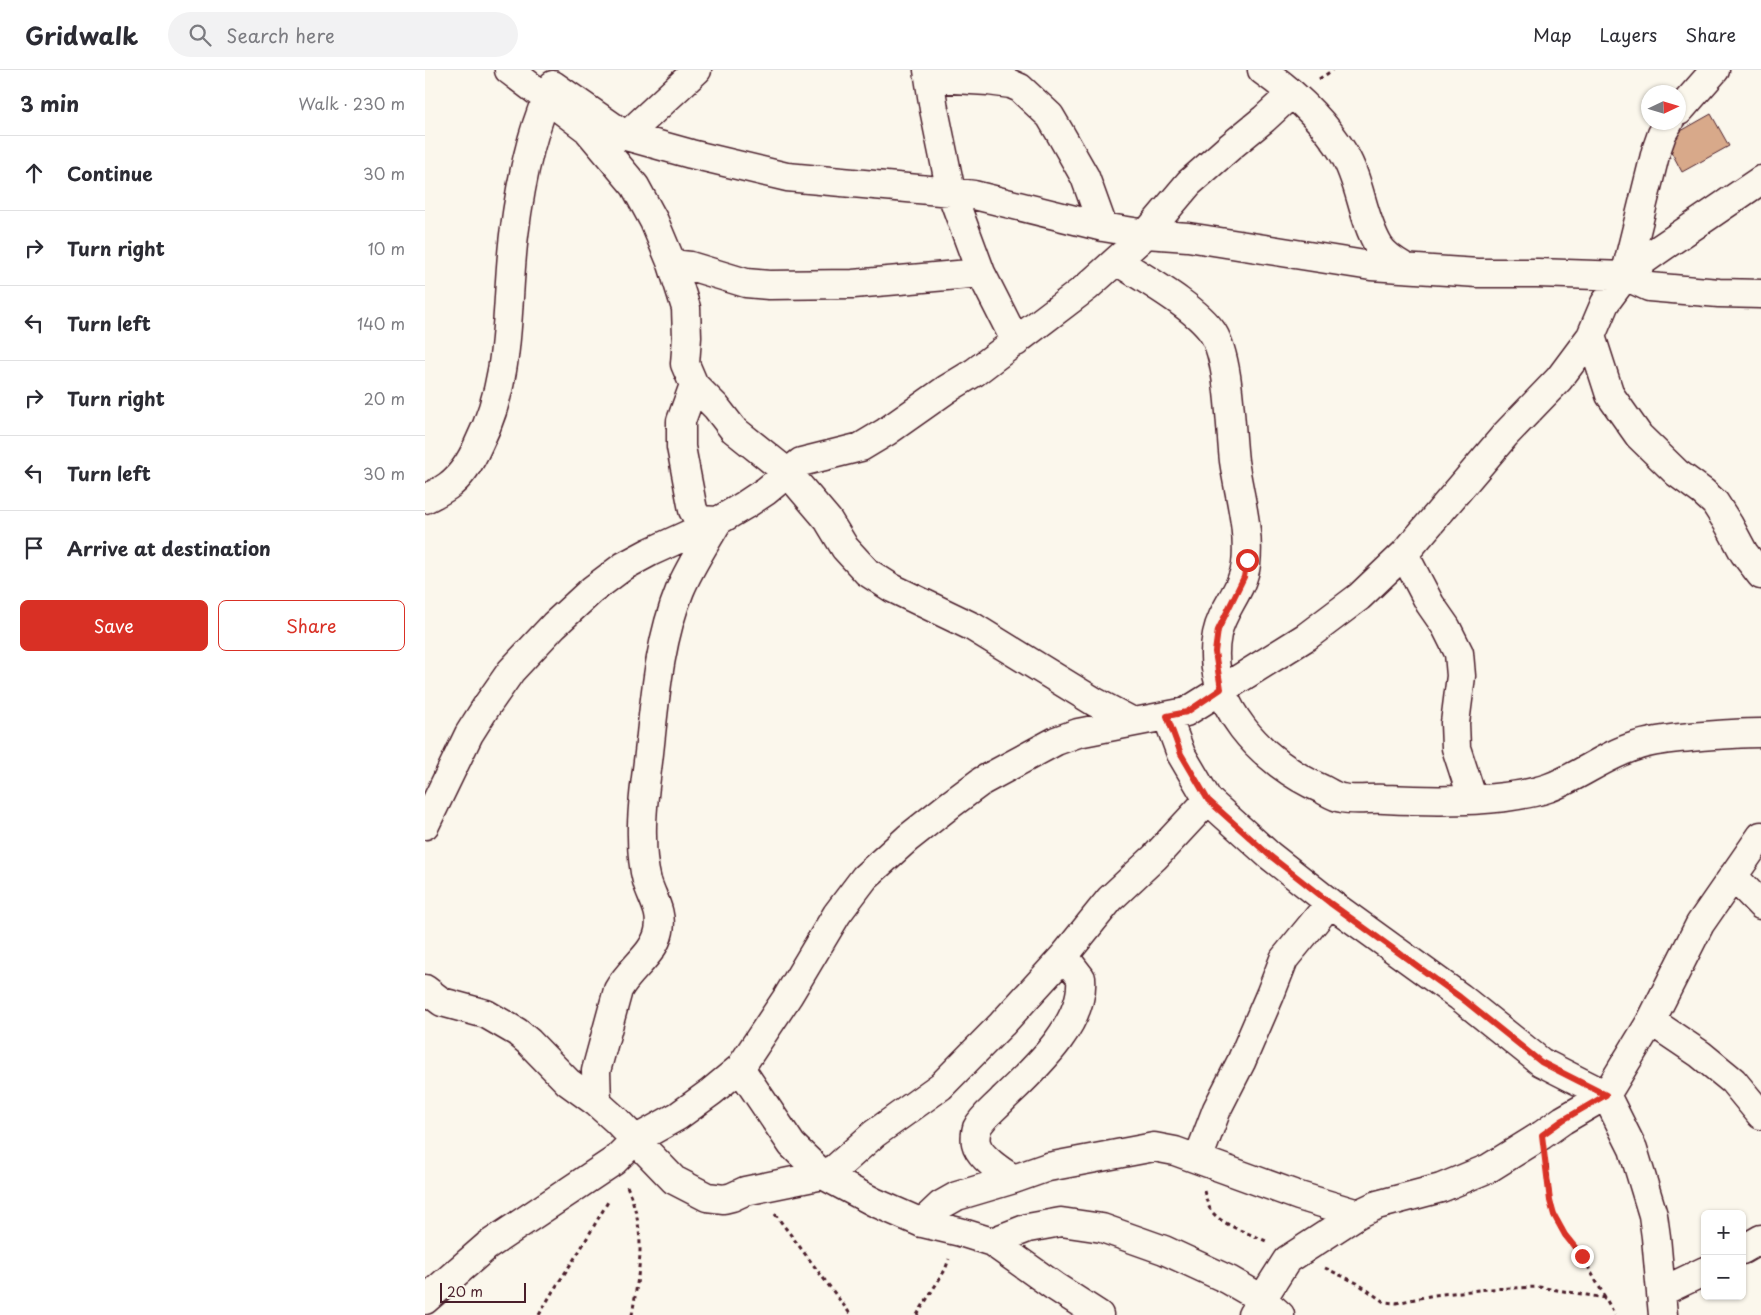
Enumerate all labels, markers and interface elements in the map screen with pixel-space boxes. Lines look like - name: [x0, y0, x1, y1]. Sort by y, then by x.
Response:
- search box: [168, 12, 518, 57]
- text: Gridwalk: [25, 17, 138, 53]
- icon: search: [186, 21, 214, 49]
- text: Search here: [226, 21, 335, 49]
- text: Map: [1533, 21, 1572, 48]
- text: Layers: [1600, 21, 1657, 48]
- text: Share: [1685, 21, 1736, 48]
- north arrow: [1641, 85, 1686, 130]
- text: 3 min: [20, 87, 79, 119]
- text: Walk · 230 m: [298, 91, 405, 115]
- icon: ahead: [20, 159, 48, 187]
- text: Continue: [67, 159, 153, 187]
- text: 30 m: [363, 161, 405, 185]
- icon: right: [20, 234, 48, 262]
- text: Turn right: [67, 234, 165, 262]
- text: 10 m: [368, 236, 405, 260]
- icon: left: [20, 309, 48, 337]
- text: Turn left: [67, 309, 151, 337]
- text: 140 m: [357, 311, 405, 335]
- icon: right: [20, 384, 48, 412]
- text: Turn right: [67, 384, 165, 412]
- text: 20 m: [364, 386, 405, 410]
- icon: left: [20, 459, 48, 487]
- text: Turn left: [67, 459, 151, 487]
- text: 30 m: [363, 461, 405, 485]
- icon: arrive: [20, 534, 48, 562]
- text: Arrive at destination: [67, 534, 271, 562]
- route start: [1236, 549, 1259, 572]
- button: Save: [20, 600, 208, 651]
- button: Share: [218, 600, 405, 651]
- map controls: [1701, 1210, 1746, 1300]
- button: +: [1701, 1210, 1746, 1255]
- route end: [1571, 1245, 1594, 1268]
- button: −: [1701, 1255, 1746, 1300]
- scale bar: [440, 1280, 526, 1303]
- text: 20 m: [447, 1281, 483, 1302]

